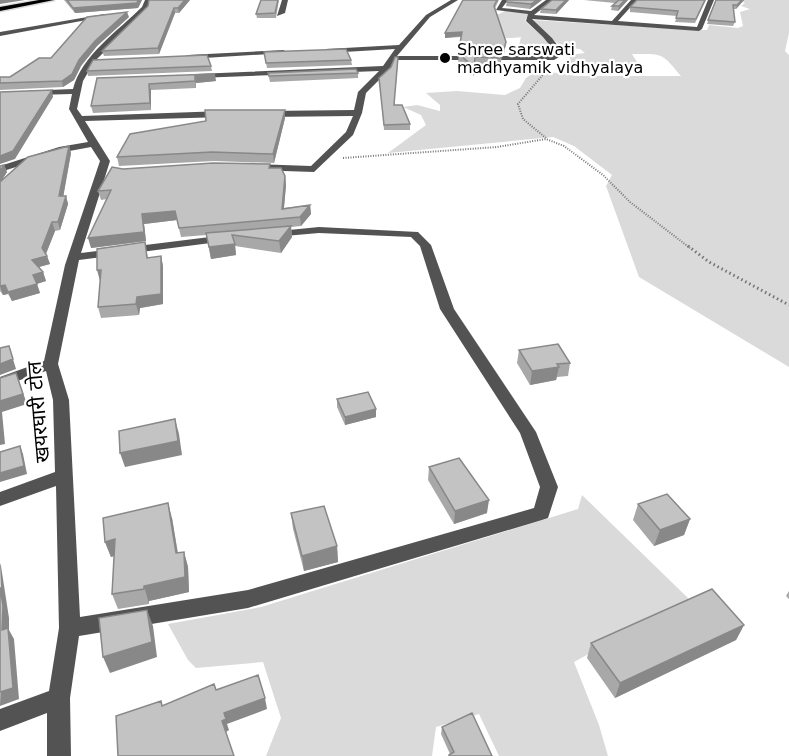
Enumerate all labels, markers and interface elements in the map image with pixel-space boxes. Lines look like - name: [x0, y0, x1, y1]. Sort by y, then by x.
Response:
- place label: Shree sarswati madhyamik vidhyalaya: [457, 40, 643, 77]
- marker: Shree sarswati madhyamik vidhyalaya: [438, 51, 452, 65]
- street label: खयरघारी टोल: [22, 360, 54, 464]

